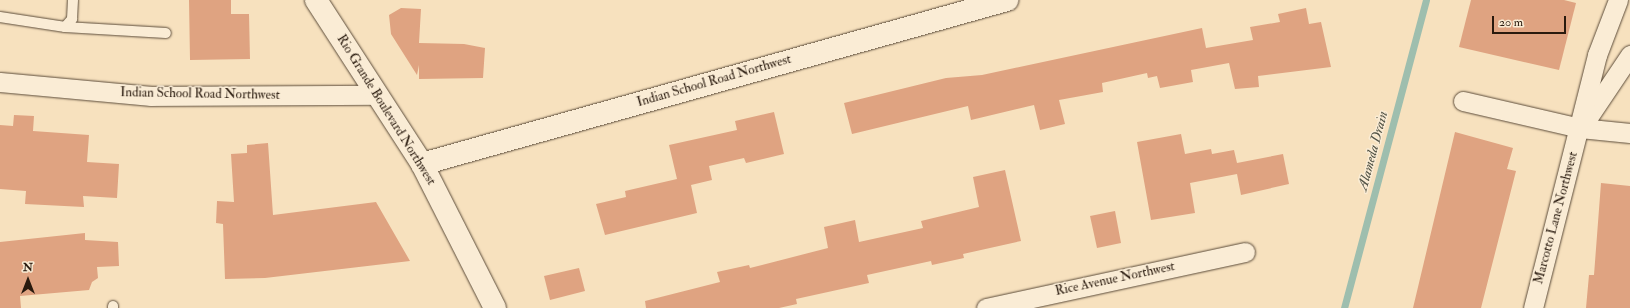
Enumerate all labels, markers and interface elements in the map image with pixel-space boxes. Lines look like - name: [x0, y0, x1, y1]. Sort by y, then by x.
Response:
- scale bar: [1494, 8, 1568, 34]
- text: 20 m: [1499, 15, 1523, 30]
- street label: Rio Grande Boulevard Northwest: [333, 32, 439, 188]
- street label: Indian School Road Northwest: [635, 52, 793, 110]
- street label: Indian School Road Northwest: [120, 85, 280, 103]
- water label: Alameda Drain: [1354, 109, 1392, 193]
- street label: Marcotto Lane Northwest: [1531, 150, 1581, 286]
- street label: Rice Avenue Northwest: [1054, 259, 1176, 299]
- north arrow: [8, 260, 48, 300]
- text: N: [23, 261, 33, 274]

